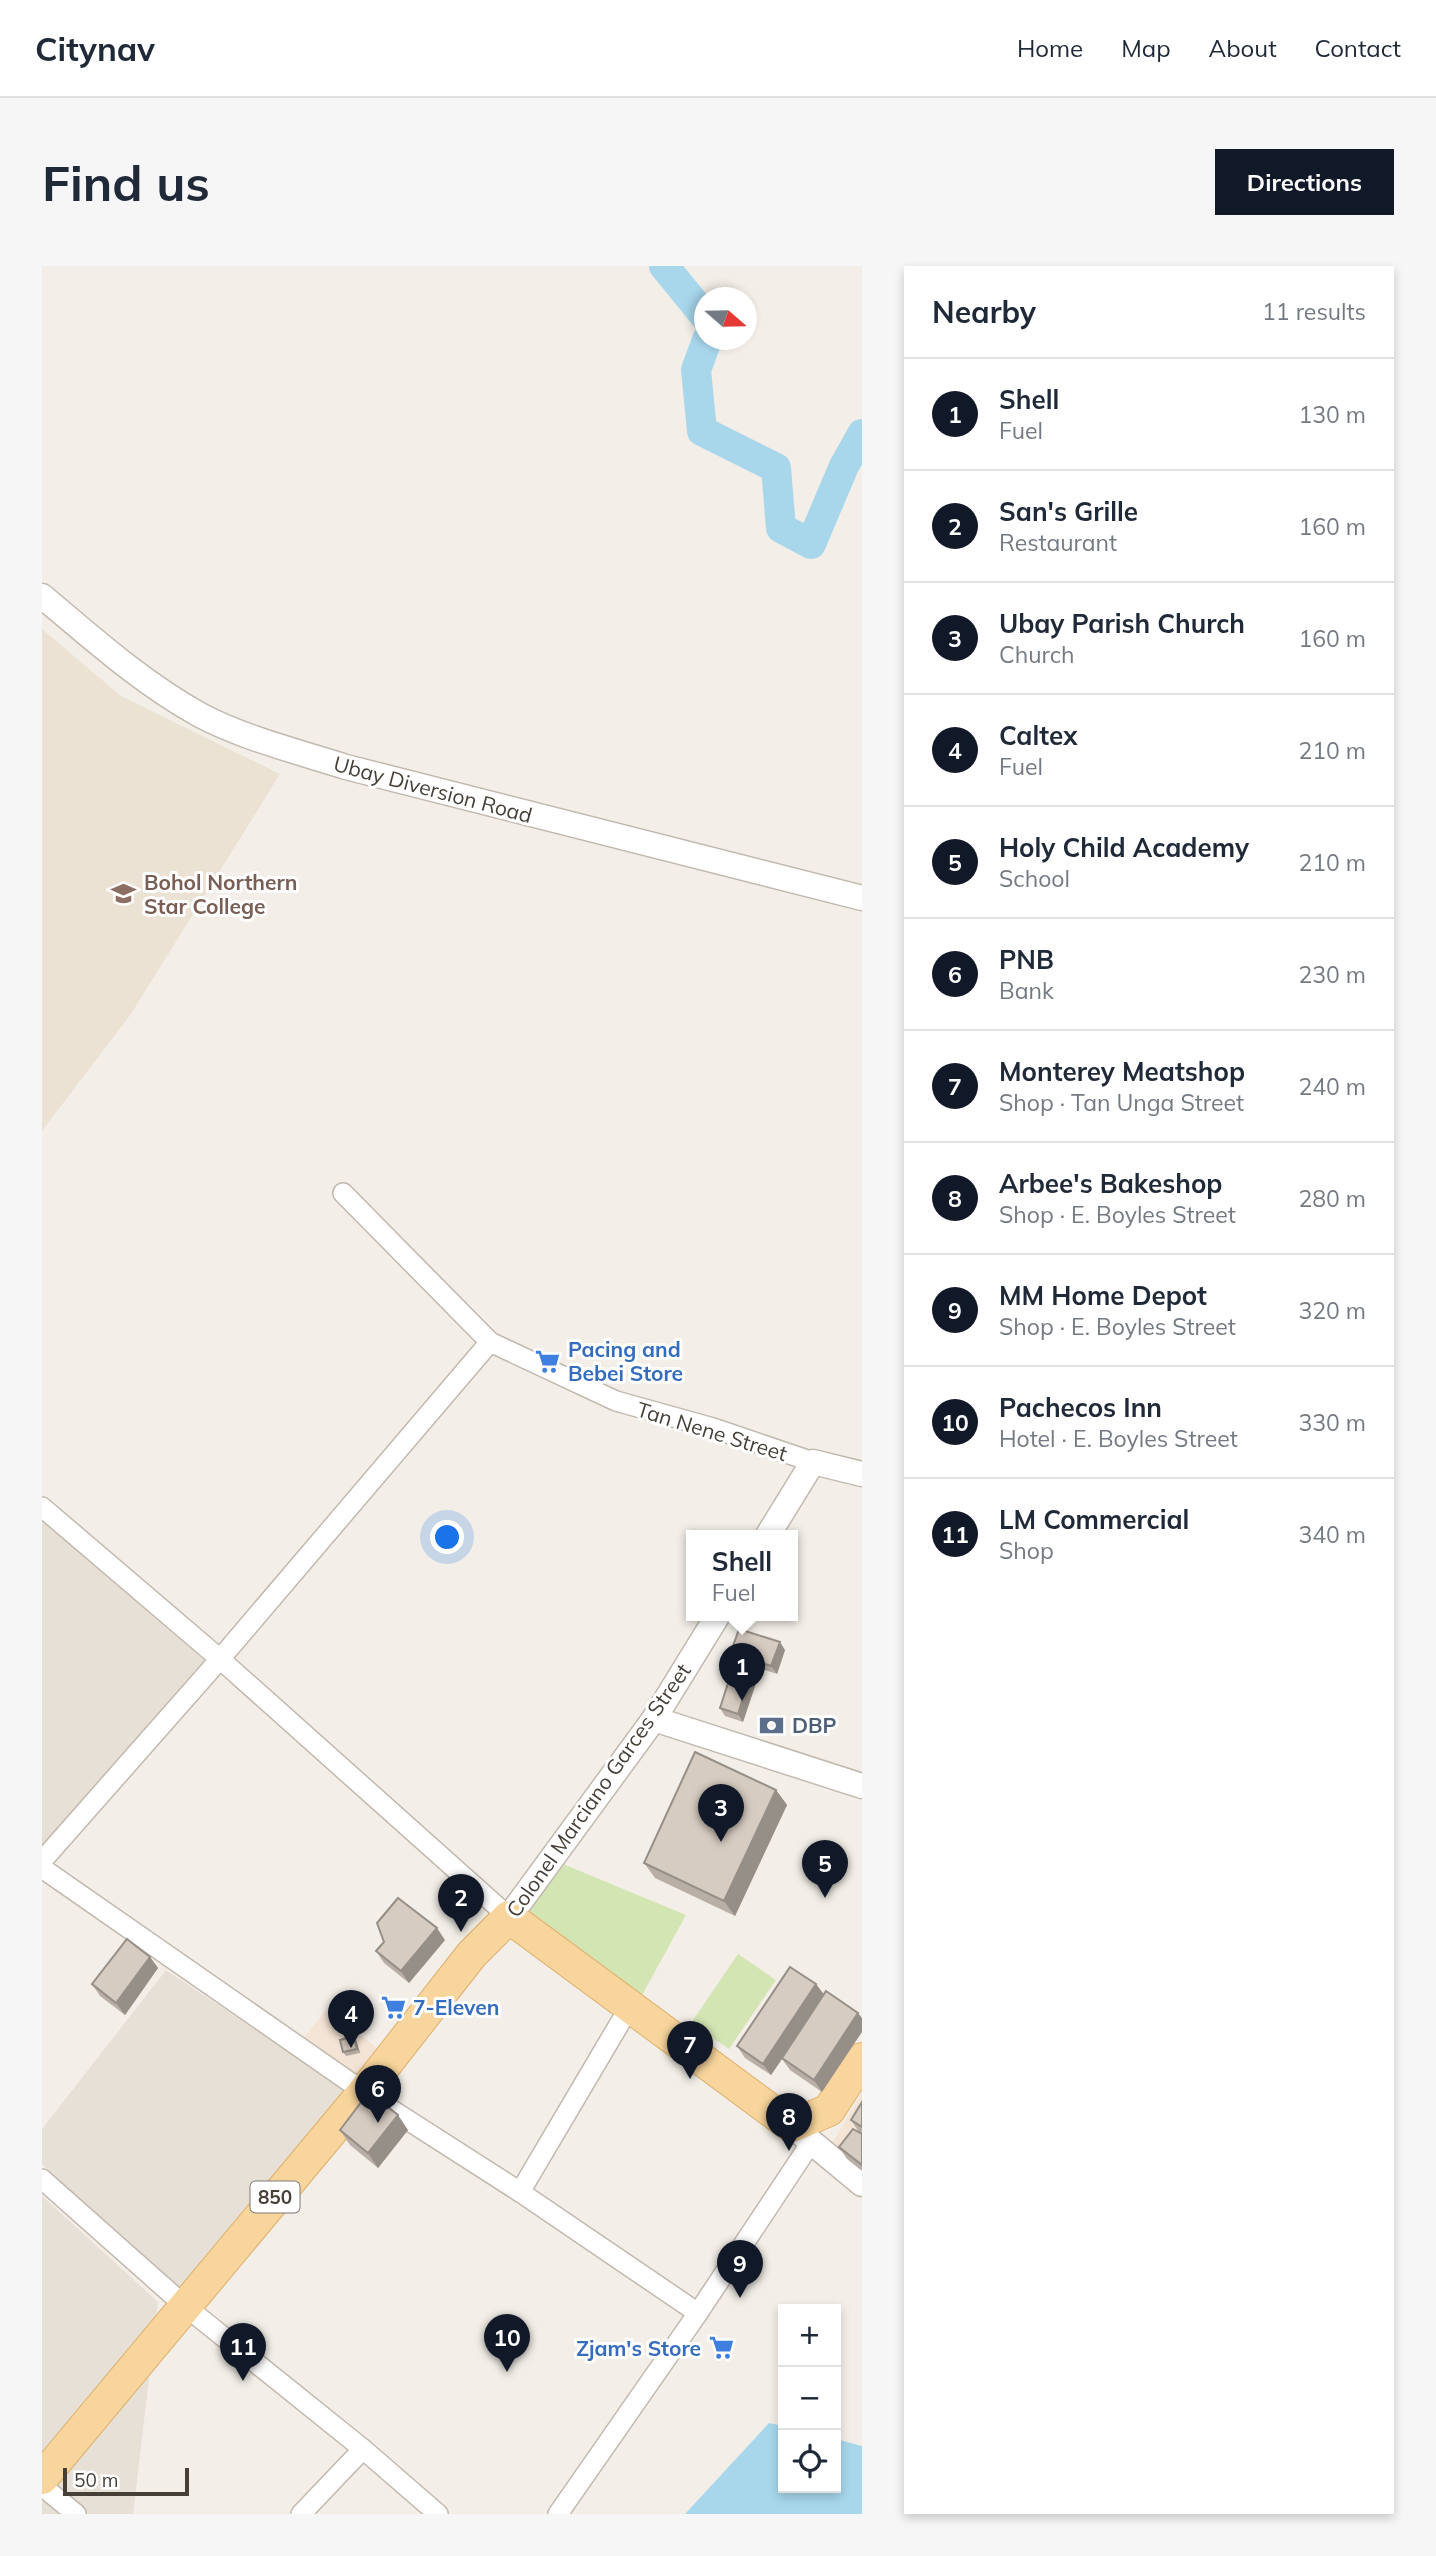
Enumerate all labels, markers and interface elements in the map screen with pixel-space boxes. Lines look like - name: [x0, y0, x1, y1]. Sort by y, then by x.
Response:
- text: Citynav: [35, 28, 155, 69]
- text: Home: [1017, 33, 1083, 63]
- text: Map: [1121, 33, 1171, 63]
- text: About: [1209, 33, 1277, 63]
- text: Contact: [1315, 33, 1401, 63]
- button: Directions: [1215, 149, 1394, 215]
- text: Find us: [42, 152, 210, 213]
- north arrow: [694, 287, 757, 350]
- text: Nearby: [932, 293, 1036, 331]
- text: 11 results: [1262, 297, 1366, 326]
- text: Shell: [999, 383, 1059, 416]
- text: 1: [948, 400, 962, 429]
- text: 130 m: [1298, 400, 1366, 429]
- text: Fuel: [999, 416, 1043, 445]
- text: San's Grille: [999, 495, 1138, 528]
- text: 2: [948, 512, 962, 541]
- text: 160 m: [1298, 512, 1366, 541]
- text: Restaurant: [999, 528, 1117, 557]
- text: Ubay Parish Church: [999, 607, 1245, 640]
- text: 3: [948, 624, 962, 653]
- text: 160 m: [1298, 624, 1366, 653]
- text: Church: [999, 640, 1075, 669]
- text: Caltex: [999, 719, 1077, 752]
- text: 4: [948, 736, 962, 765]
- text: 210 m: [1298, 736, 1366, 765]
- street label: Ubay Diversion Road: [331, 750, 535, 828]
- text: Fuel: [999, 752, 1043, 781]
- text: Holy Child Academy: [999, 831, 1249, 864]
- text: 5: [948, 848, 962, 877]
- text: 210 m: [1298, 848, 1366, 877]
- text: School: [999, 864, 1070, 893]
- place label: Bohol Northern Star College: [144, 869, 297, 919]
- school or university icon: Bohol Northern Star College: [110, 880, 138, 908]
- text: PNB: [999, 943, 1054, 976]
- text: 6: [948, 960, 962, 989]
- text: 230 m: [1298, 960, 1366, 989]
- text: Bank: [999, 976, 1054, 1005]
- text: Monterey Meatshop: [999, 1055, 1245, 1088]
- text: 7: [948, 1072, 962, 1101]
- text: 240 m: [1298, 1072, 1366, 1101]
- text: Shop · Tan Unga Street: [999, 1088, 1244, 1117]
- text: Arbee's Bakeshop: [999, 1167, 1222, 1200]
- text: 8: [948, 1184, 962, 1213]
- text: 280 m: [1298, 1184, 1366, 1213]
- text: Shop · E. Boyles Street: [999, 1200, 1236, 1229]
- text: MM Home Depot: [999, 1279, 1207, 1312]
- text: 9: [948, 1296, 962, 1325]
- text: 320 m: [1298, 1296, 1366, 1325]
- text: Shop · E. Boyles Street: [999, 1312, 1236, 1341]
- place label: Pacing and Bebei Store: [568, 1336, 683, 1386]
- supermarket icon: Pacing and Bebei Store: [534, 1347, 562, 1375]
- text: Pachecos Inn: [999, 1391, 1162, 1424]
- street label: Tan Nene Street: [634, 1396, 790, 1466]
- text: 10: [941, 1408, 969, 1437]
- text: 330 m: [1298, 1408, 1366, 1437]
- text: Hotel · E. Boyles Street: [999, 1424, 1238, 1453]
- text: LM Commercial: [999, 1503, 1189, 1536]
- your location: [430, 1520, 464, 1554]
- text: 11: [941, 1520, 969, 1549]
- text: 340 m: [1298, 1520, 1366, 1549]
- popup: [686, 1530, 798, 1621]
- text: Shop: [999, 1536, 1054, 1565]
- text: Shell: [712, 1545, 772, 1578]
- text: Fuel: [712, 1578, 756, 1607]
- pin: 1: [719, 1643, 765, 1701]
- street label: Colonel Marciano Garces Street: [500, 1658, 696, 1922]
- bank icon: DBP: [758, 1711, 786, 1739]
- place label: DBP: [792, 1712, 836, 1738]
- pin: 3: [698, 1784, 744, 1842]
- pin: 5: [802, 1840, 848, 1898]
- pin: 2: [438, 1874, 484, 1932]
- pin: 4: [328, 1990, 374, 2048]
- supermarket icon: 7-Eleven: [379, 1993, 407, 2021]
- place label: 7-Eleven: [413, 1994, 500, 2020]
- pin: 7: [667, 2021, 713, 2079]
- pin: 6: [355, 2065, 401, 2123]
- pin: 8: [766, 2093, 812, 2151]
- road number: 850: [250, 2181, 300, 2212]
- pin: 9: [717, 2240, 763, 2298]
- map controls: [778, 2304, 841, 2493]
- button: +: [778, 2304, 841, 2367]
- pin: 10: [484, 2314, 530, 2372]
- pin: 11: [220, 2323, 266, 2381]
- supermarket icon: Zjam's Store: [707, 2334, 735, 2362]
- place label: Zjam's Store: [576, 2335, 701, 2361]
- button: −: [778, 2367, 841, 2430]
- button: locate: [778, 2430, 841, 2493]
- scale bar: [63, 2465, 189, 2497]
- text: 50 m: [74, 2468, 118, 2492]

